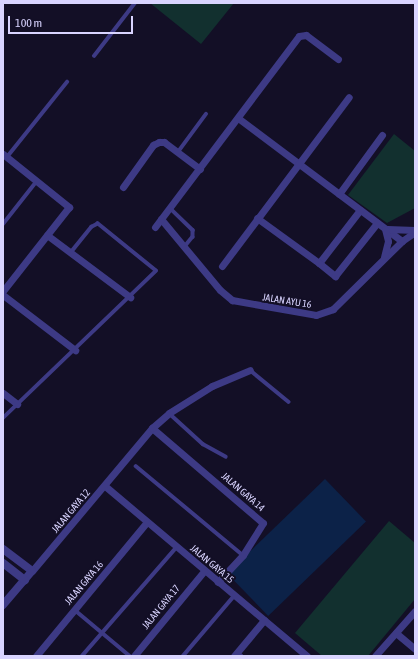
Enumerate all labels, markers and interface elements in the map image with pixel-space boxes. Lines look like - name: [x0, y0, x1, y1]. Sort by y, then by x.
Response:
- scale bar: [10, 8, 135, 34]
- text: 100 m: [15, 16, 42, 30]
- street label: JALAN AYU 16: [262, 291, 312, 311]
- street label: JALAN GAYA 14: [219, 470, 267, 514]
- street label: JALAN GAYA 12: [49, 487, 93, 535]
- street label: JALAN GAYA 15: [188, 542, 236, 586]
- street label: JALAN GAYA 16: [62, 559, 106, 607]
- street label: JALAN GAYA 17: [140, 582, 182, 632]

